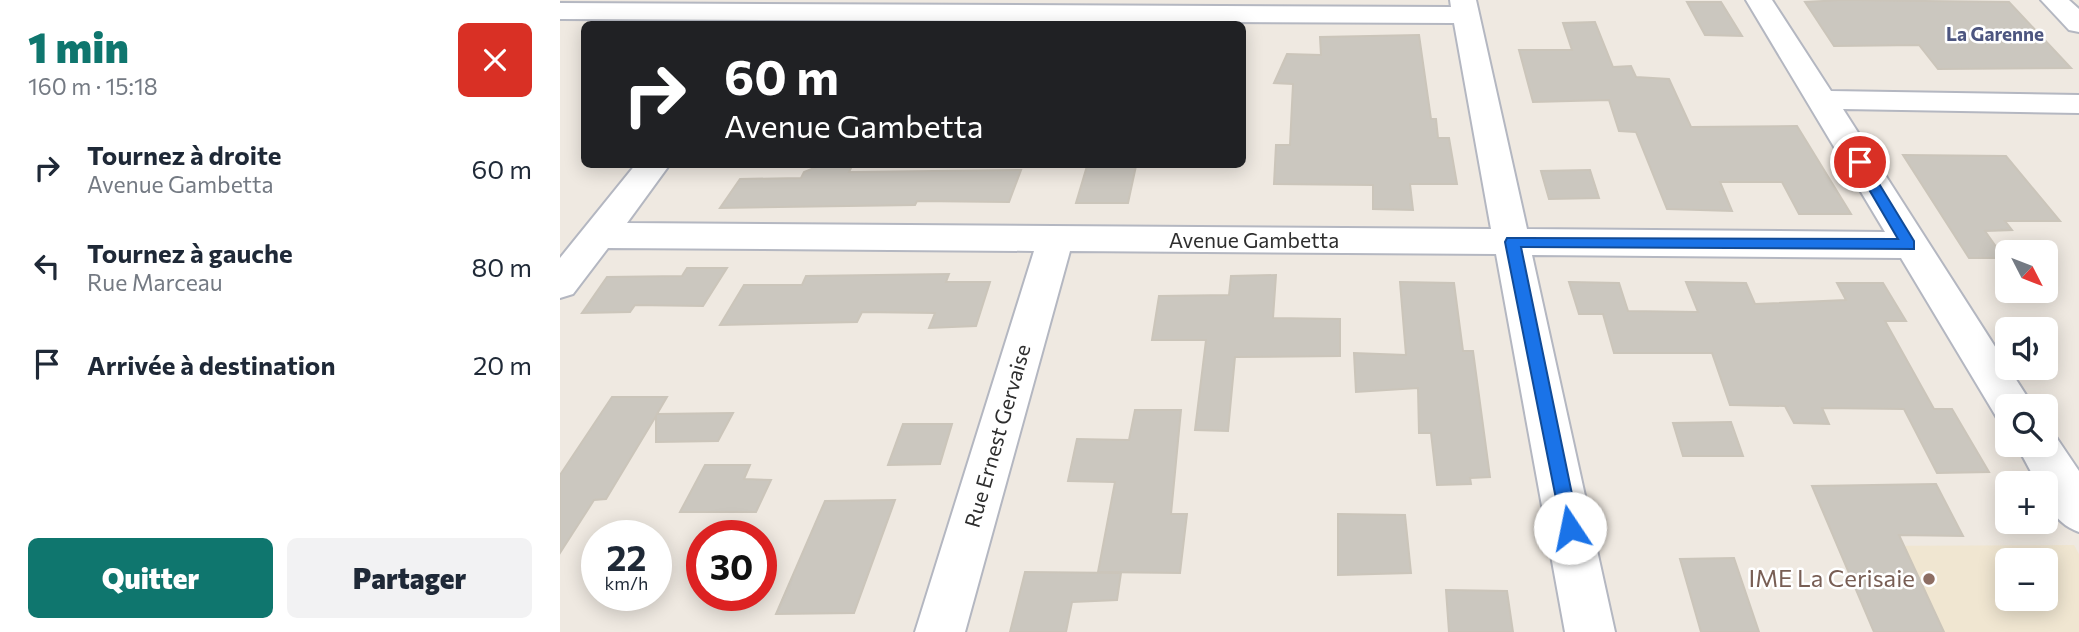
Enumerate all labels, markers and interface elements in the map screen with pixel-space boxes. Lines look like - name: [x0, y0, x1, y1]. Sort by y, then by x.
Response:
- text: 1 min: [28, 20, 129, 72]
- district label: La Garenne: [1946, 22, 2044, 45]
- button: close: [458, 23, 532, 97]
- text: 60 m: [724, 45, 839, 105]
- icon: right: [609, 49, 700, 140]
- text: 160 m · 15:18: [28, 72, 158, 100]
- text: Avenue Gambetta: [724, 105, 983, 145]
- pin: [1830, 132, 1890, 192]
- text: Tournez à droite: [87, 139, 282, 170]
- icon: arrive: [1841, 143, 1879, 181]
- icon: right: [28, 149, 66, 187]
- text: 60 m: [472, 153, 532, 184]
- text: Avenue Gambetta: [87, 170, 274, 198]
- street label: Avenue Gambetta: [1169, 227, 1339, 252]
- text: Tournez à gauche: [87, 237, 293, 268]
- north arrow: [1995, 240, 2058, 303]
- map controls: [1995, 240, 2058, 611]
- icon: left: [28, 247, 66, 285]
- text: 80 m: [472, 251, 532, 282]
- text: Rue Marceau: [87, 268, 223, 296]
- button: sound: [1995, 317, 2058, 380]
- street label: Rue Ernest Gervaise: [958, 341, 1035, 530]
- icon: arrive: [28, 345, 66, 383]
- text: Arrivée à destination: [87, 349, 335, 380]
- text: 20 m: [473, 349, 532, 380]
- button: search: [1995, 394, 2058, 457]
- button: +: [1995, 471, 2058, 534]
- position arrow: [1533, 491, 1607, 565]
- speed limit sign: 30: [686, 520, 777, 611]
- text: 22: [607, 535, 646, 578]
- button: Quitter: [28, 538, 273, 618]
- button: Partager: [287, 538, 532, 618]
- button: −: [1995, 548, 2058, 611]
- place label: IME La Cerisaie: [1748, 563, 1915, 592]
- marker: IME La Cerisaie: [1921, 571, 1937, 587]
- text: km/h: [605, 572, 648, 594]

